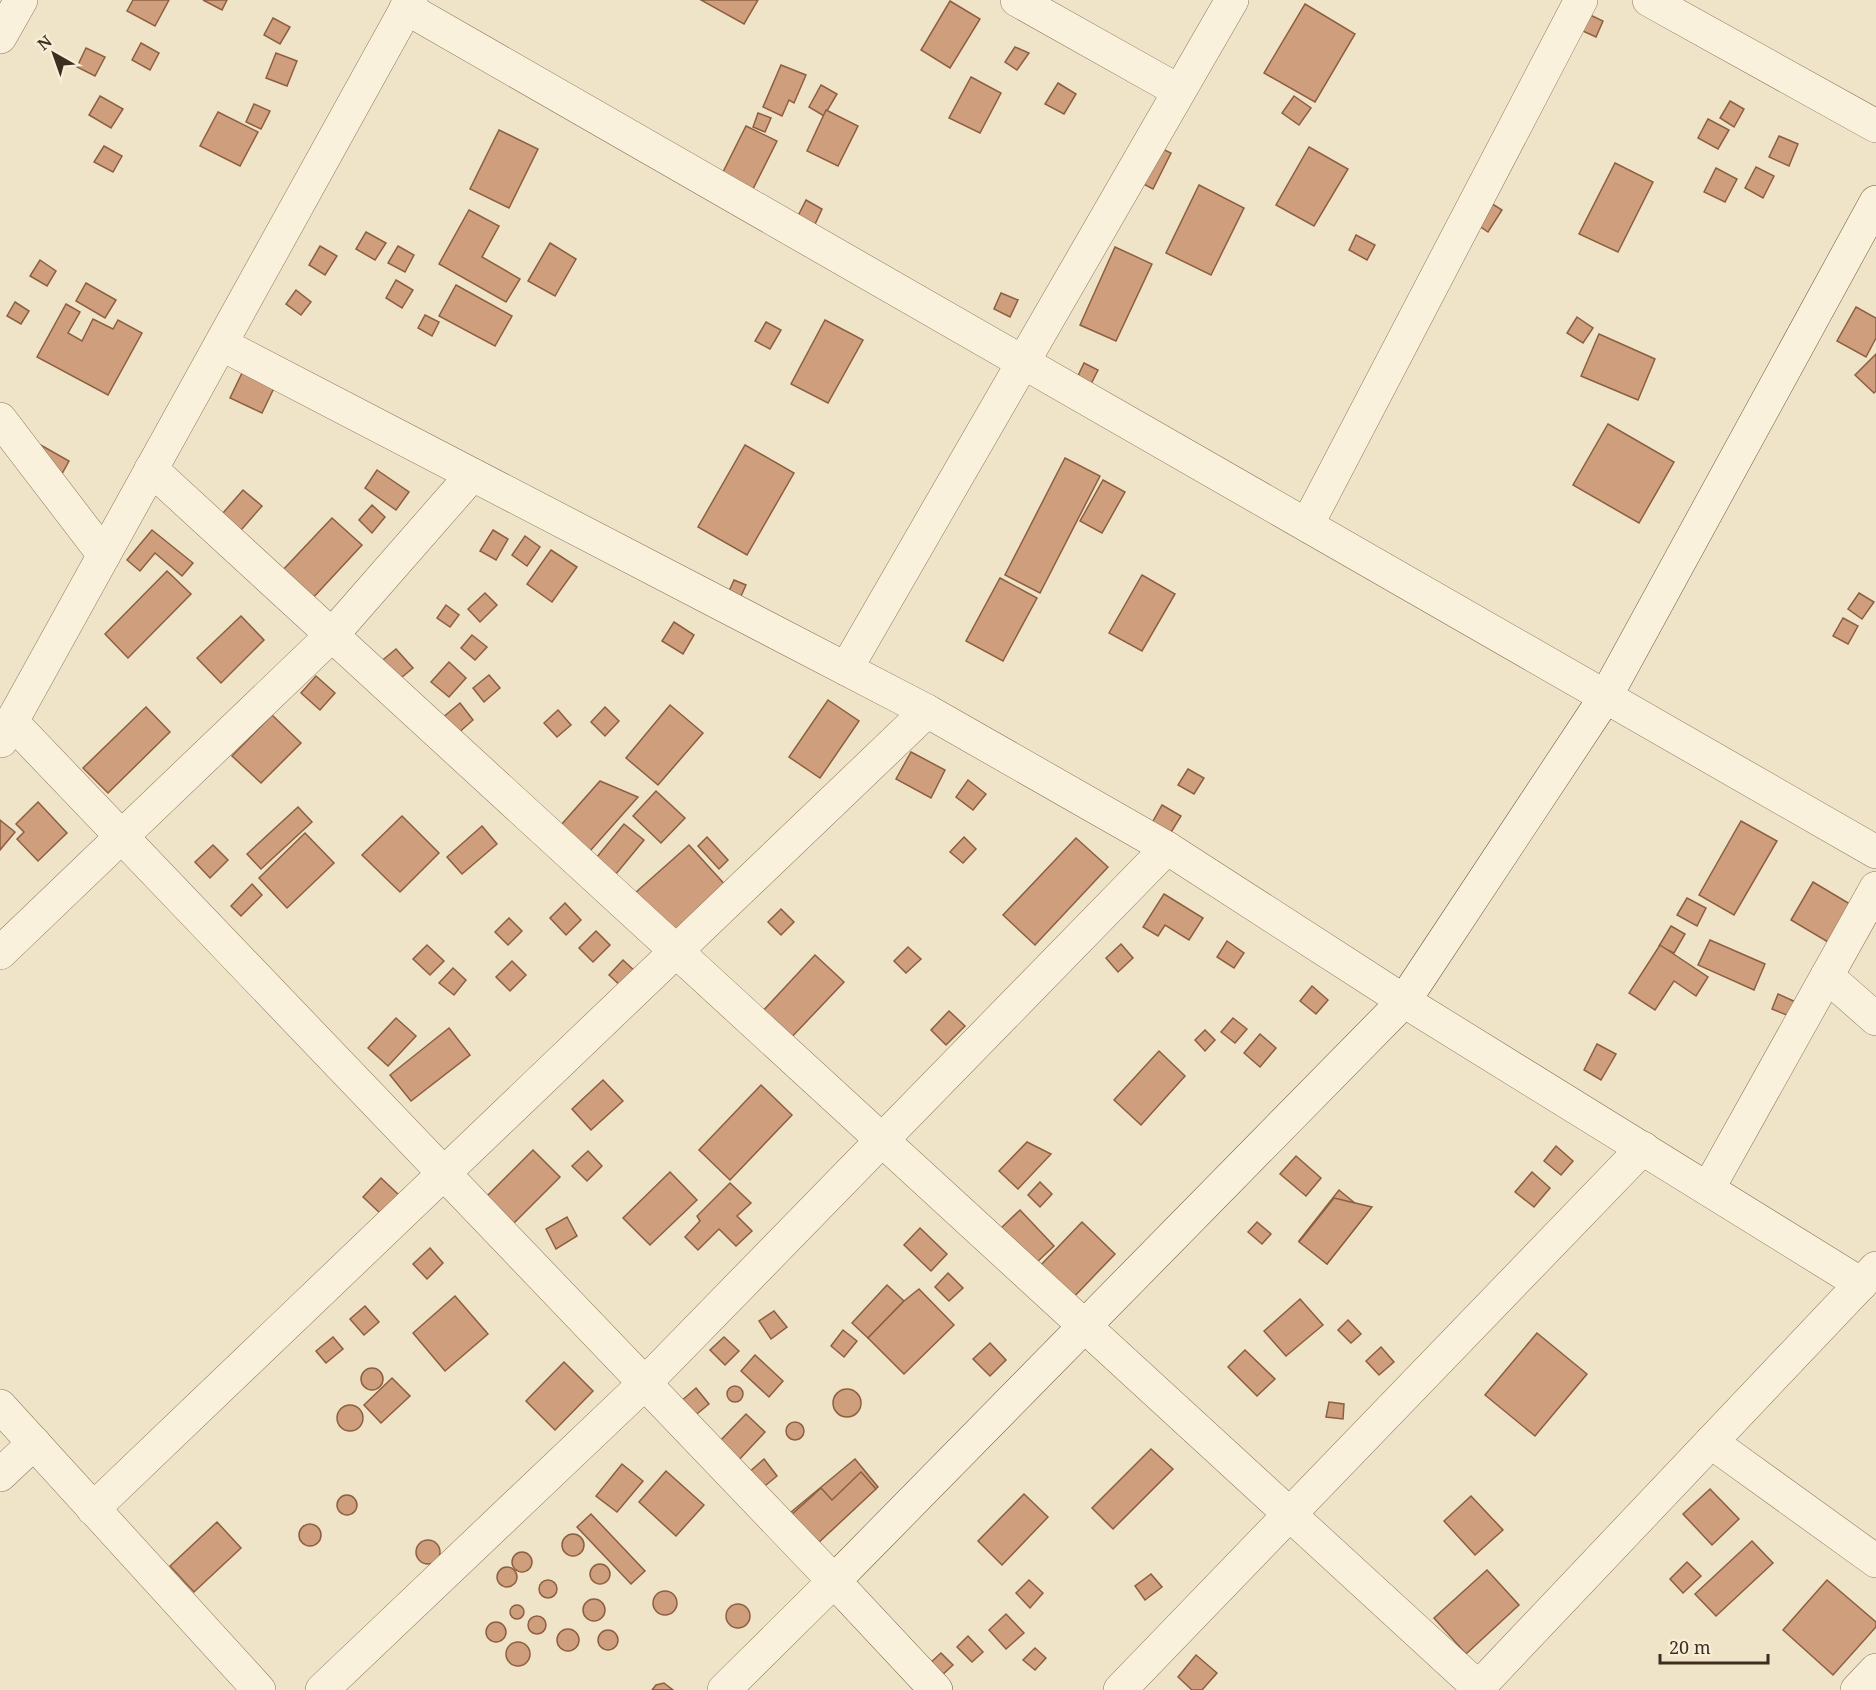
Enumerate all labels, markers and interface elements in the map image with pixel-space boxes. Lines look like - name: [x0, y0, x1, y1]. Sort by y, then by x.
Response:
- north arrow: [24, 24, 84, 84]
- text: N: [32, 30, 57, 55]
- scale bar: [1660, 1627, 1768, 1665]
- text: 20 m: [1669, 1635, 1711, 1659]

